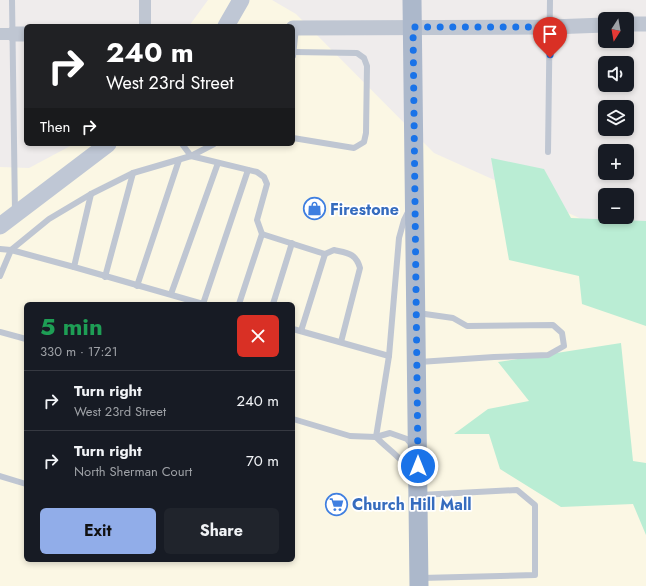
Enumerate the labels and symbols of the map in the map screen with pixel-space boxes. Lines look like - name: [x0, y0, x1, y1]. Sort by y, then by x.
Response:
- north arrow: [598, 12, 634, 48]
- pin: [533, 17, 567, 58]
- shop icon: Firestone: [301, 196, 327, 222]
- place label: Firestone: [330, 198, 399, 221]
- position arrow: [397, 445, 439, 487]
- supermarket icon: Church Hill Mall: [323, 491, 349, 517]
- place label: Church Hill Mall: [352, 493, 472, 516]

